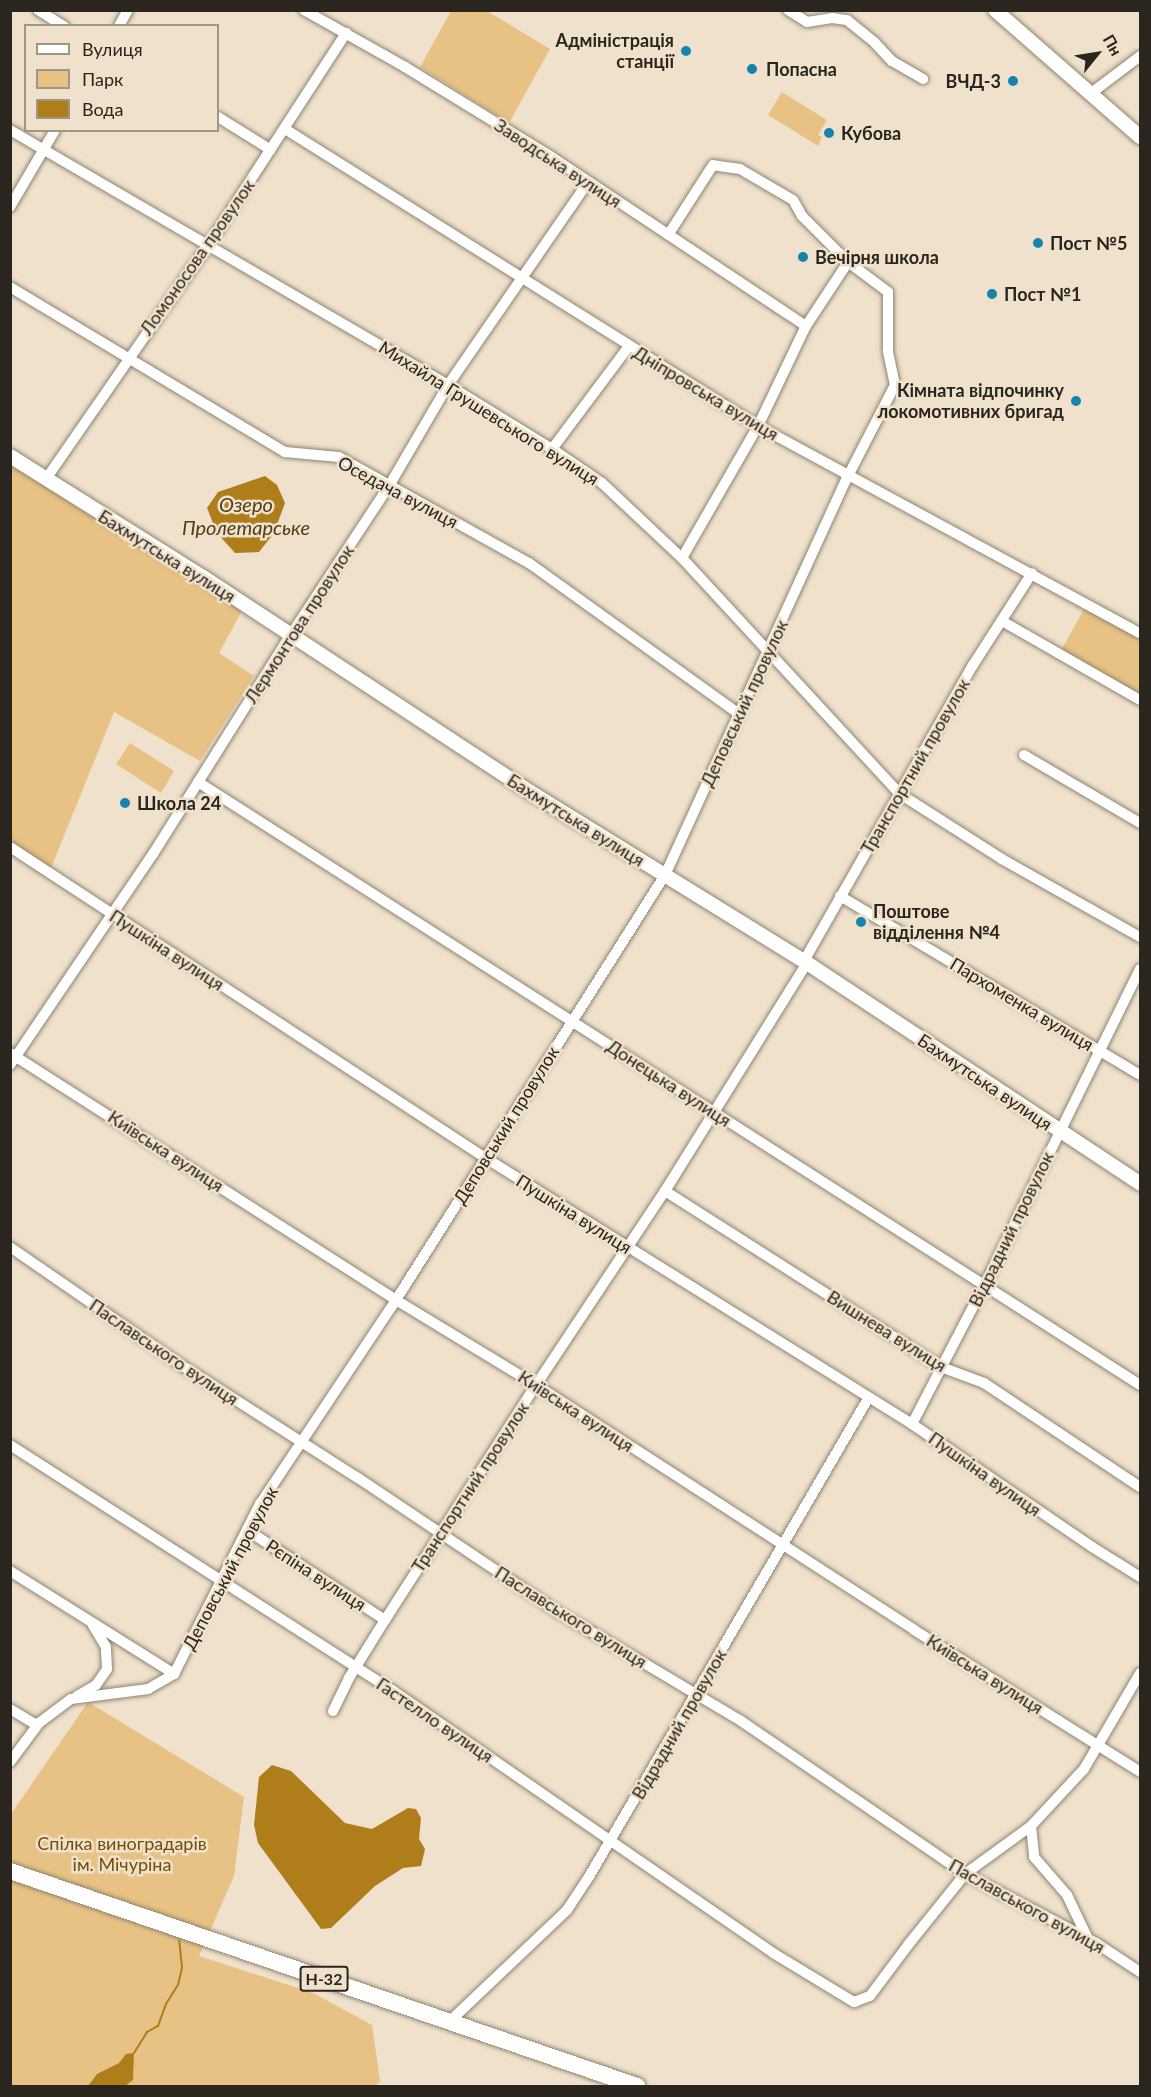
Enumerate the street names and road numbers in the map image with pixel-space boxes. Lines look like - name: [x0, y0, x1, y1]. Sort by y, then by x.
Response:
- street label: Заводська вулиця: [491, 114, 625, 212]
- street label: Ломоносова провулок: [135, 175, 259, 339]
- street label: Михайла Грушевського вулиця: [375, 336, 603, 490]
- street label: Дніпровська вулиця: [629, 341, 783, 445]
- street label: Оседача вулиця: [334, 451, 462, 533]
- street label: Бахмутська вулиця: [94, 505, 240, 607]
- street label: Лермонтова провулок: [240, 541, 358, 707]
- street label: Деповський провулок: [696, 616, 792, 790]
- street label: Транспортний провулок: [856, 675, 974, 857]
- street label: Бахмутська вулиця: [503, 769, 649, 871]
- street label: Пушкіна вулиця: [106, 905, 228, 995]
- street label: Пархоменка вулиця: [946, 953, 1098, 1055]
- street label: Бахмутська вулиця: [914, 1029, 1056, 1135]
- street label: Донецька вулиця: [603, 1035, 735, 1131]
- street label: Деповський провулок: [449, 1042, 563, 1208]
- street label: Київська вулиця: [104, 1106, 228, 1196]
- street label: Відрадний провулок: [964, 1148, 1058, 1310]
- street label: Пушкіна вулиця: [512, 1170, 636, 1258]
- street label: Вишнева вулиця: [823, 1286, 951, 1376]
- street label: Паславського вулиця: [85, 1294, 243, 1410]
- street label: Київська вулиця: [514, 1366, 638, 1456]
- street label: Транспортний провулок: [407, 1398, 533, 1576]
- street label: Пушкіна вулиця: [925, 1427, 1045, 1521]
- street label: Деповський провулок: [178, 1483, 282, 1653]
- street label: Рєпіна вулиця: [262, 1535, 370, 1615]
- street label: Паславського вулиця: [491, 1561, 651, 1673]
- street label: Київська вулиця: [923, 1629, 1047, 1719]
- street label: Відрадний провулок: [627, 1645, 731, 1803]
- street label: Гастелло вулиця: [372, 1673, 498, 1767]
- street label: Паславського вулиця: [945, 1854, 1109, 1958]
- road number: Н-32: [298, 1966, 350, 1992]

